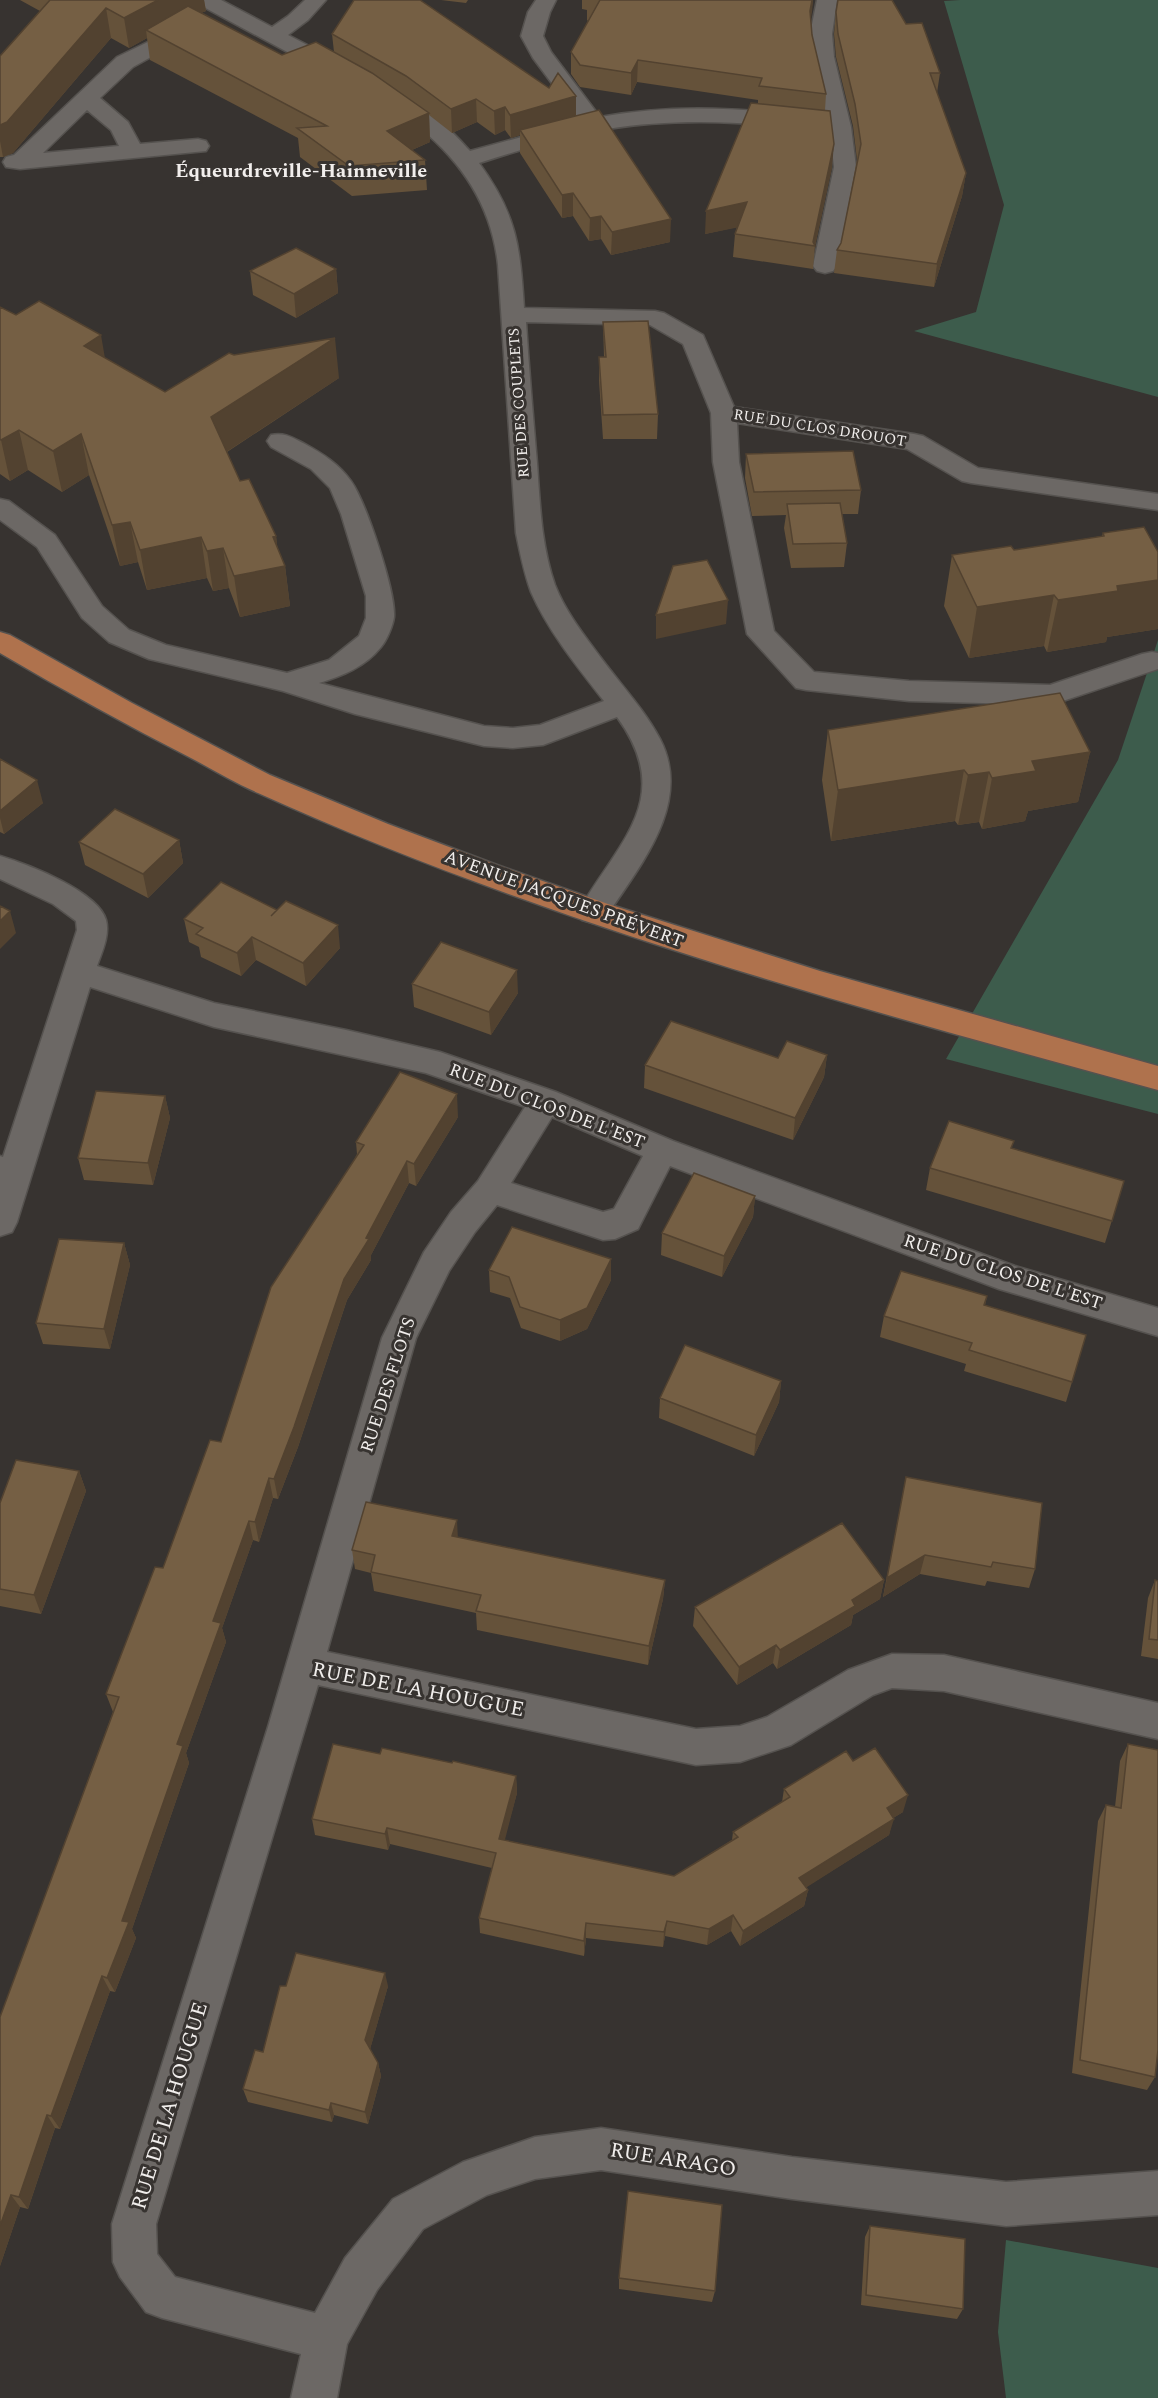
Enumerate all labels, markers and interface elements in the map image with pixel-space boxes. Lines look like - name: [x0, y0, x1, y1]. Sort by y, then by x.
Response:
- district label: Équeurdreville-Hainneville: [175, 156, 427, 186]
- street label: RUE DES COUPLETS: [502, 327, 536, 479]
- street label: RUE DU CLOS DROUOT: [732, 403, 908, 453]
- street label: AVENUE JACQUES PRÉVERT: [441, 843, 687, 955]
- street label: RUE DU CLOS DE L'EST: [445, 1056, 649, 1156]
- street label: RUE DU CLOS DE L'EST: [900, 1227, 1106, 1317]
- street label: RUE DES FLOTS: [353, 1314, 423, 1456]
- street label: RUE DE LA HOUGUE: [309, 1654, 527, 1726]
- street label: RUE DE LA HOUGUE: [123, 1998, 217, 2214]
- street label: RUE ARAGO: [608, 2134, 738, 2186]

